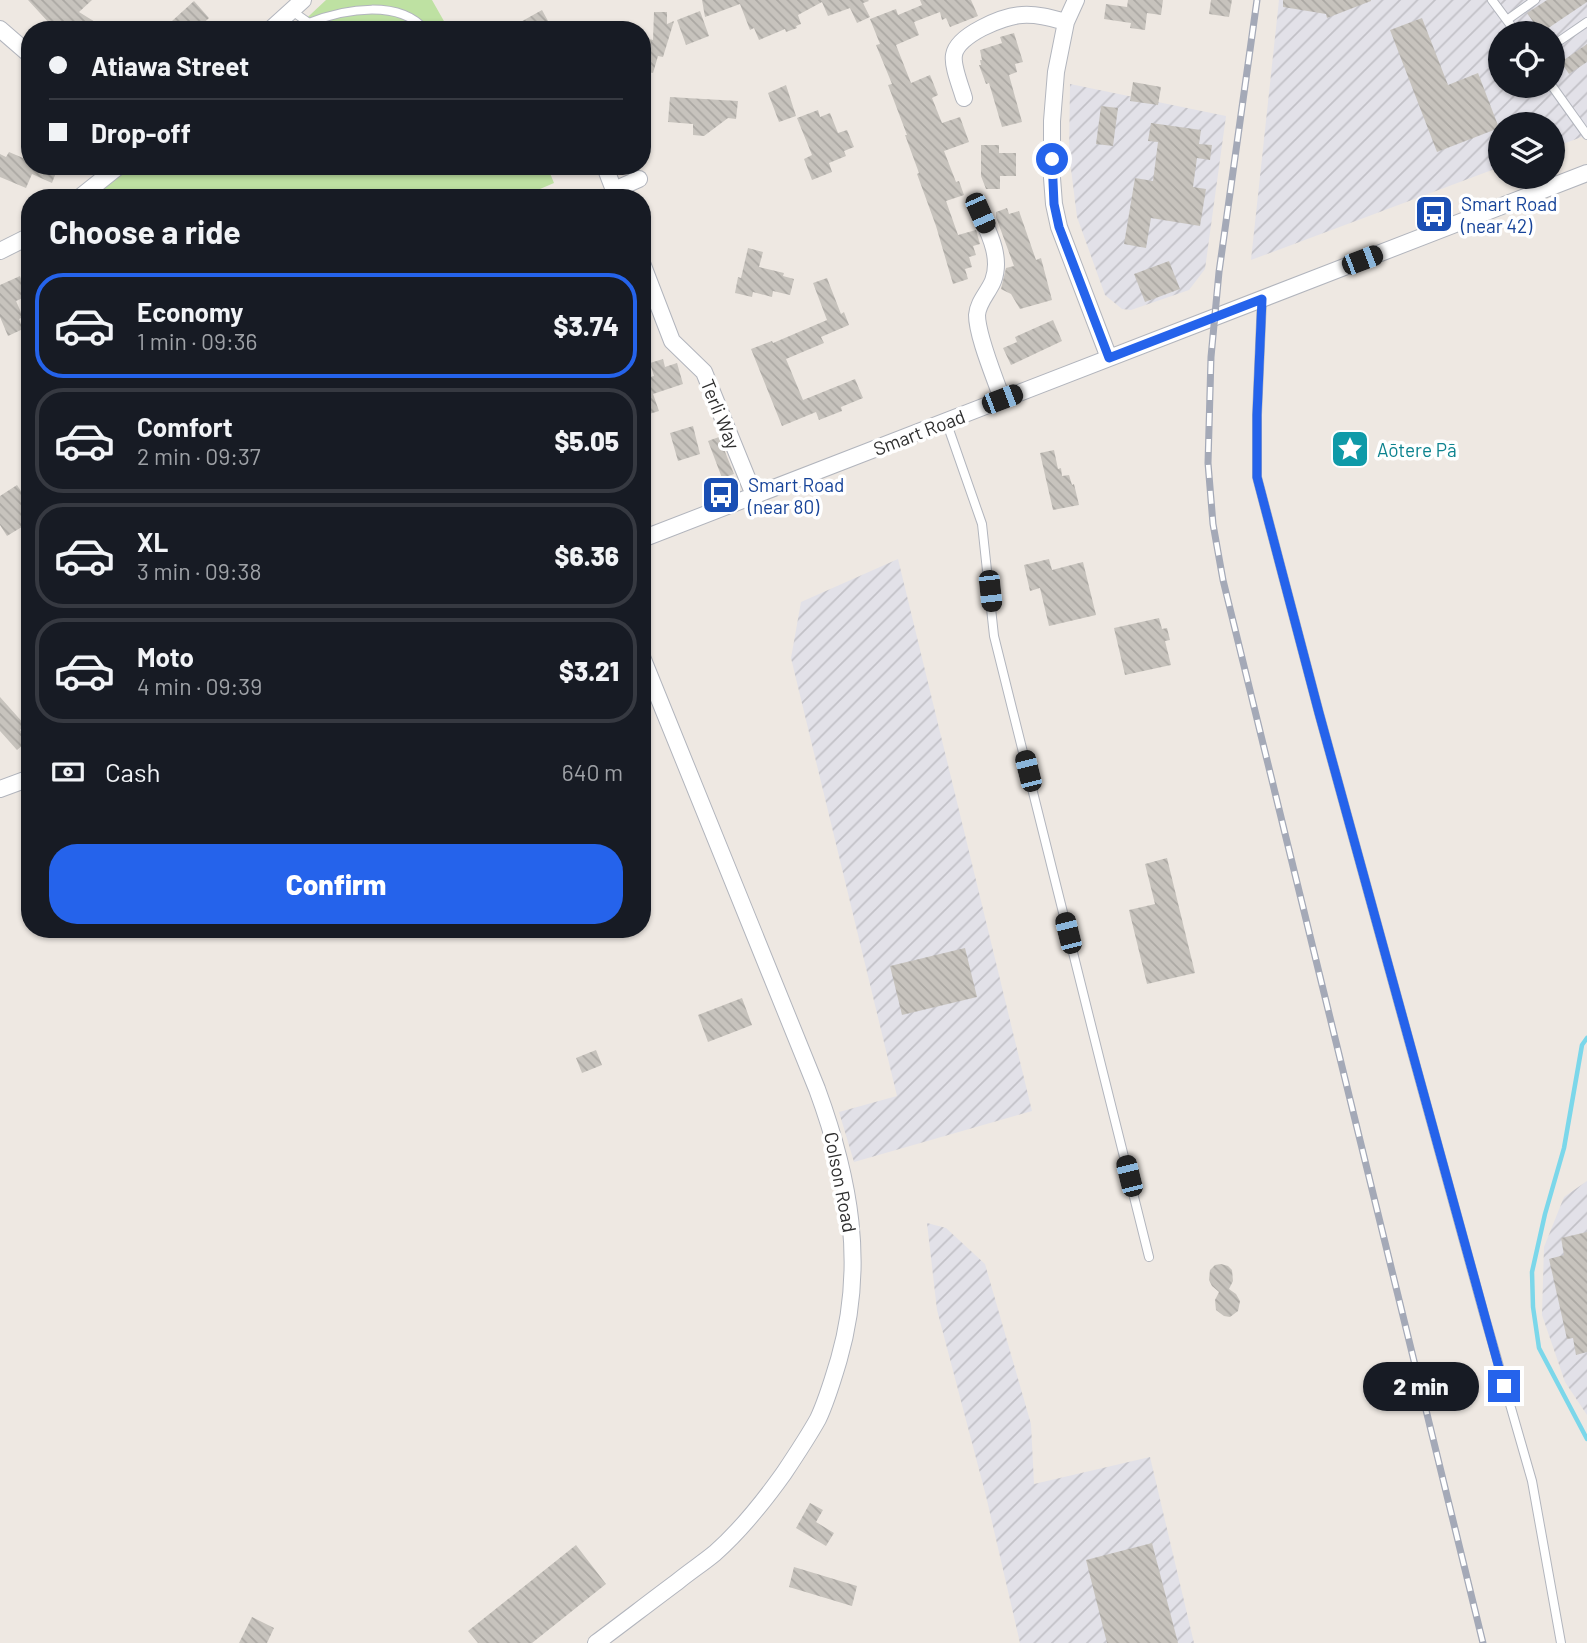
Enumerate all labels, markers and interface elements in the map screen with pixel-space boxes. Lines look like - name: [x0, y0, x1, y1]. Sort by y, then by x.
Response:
- map controls: [1488, 21, 1565, 189]
- button: locate: [1488, 21, 1565, 98]
- text: Atiawa Street: [91, 50, 249, 81]
- button: layers: [1488, 112, 1565, 189]
- text: Drop-off: [91, 117, 191, 148]
- route start: [1036, 143, 1068, 175]
- car: [962, 190, 999, 236]
- place label: Smart Road (near 42): [1460, 192, 1557, 237]
- bus stop icon: Smart Road (near 42): [1413, 193, 1455, 235]
- text: Choose a ride: [49, 212, 241, 250]
- car: [1339, 243, 1386, 277]
- icon: car: [53, 294, 116, 357]
- text: Economy: [137, 296, 243, 327]
- text: $3.74: [554, 310, 619, 341]
- text: 1 min · 09:36: [137, 327, 257, 355]
- street label: Terli Way: [697, 376, 746, 453]
- car: [979, 382, 1026, 416]
- street label: Smart Road: [870, 404, 968, 460]
- icon: car: [53, 409, 116, 472]
- text: Comfort: [137, 411, 233, 442]
- text: $5.05: [554, 425, 619, 456]
- place icon: Aōtere Pā: [1329, 428, 1371, 470]
- place label: Aōtere Pā: [1377, 438, 1457, 461]
- text: 2 min · 09:37: [137, 442, 261, 470]
- place label: Smart Road (near 80): [747, 473, 844, 518]
- bus stop icon: Smart Road (near 80): [700, 474, 742, 516]
- icon: car: [53, 524, 116, 587]
- text: XL: [137, 526, 168, 557]
- text: $6.36: [554, 540, 619, 571]
- text: 3 min · 09:38: [137, 557, 261, 585]
- car: [978, 569, 1003, 613]
- icon: car: [53, 639, 116, 702]
- text: Moto: [137, 641, 194, 672]
- text: $3.21: [559, 655, 619, 686]
- text: 4 min · 09:39: [137, 672, 262, 700]
- car: [1013, 748, 1044, 794]
- icon: cash: [49, 753, 87, 791]
- text: Cash: [105, 756, 160, 787]
- text: 640 m: [562, 758, 623, 786]
- button: Confirm: [49, 844, 623, 924]
- car: [1053, 910, 1084, 956]
- street label: Colson Road: [820, 1130, 862, 1234]
- car: [1114, 1153, 1145, 1199]
- callout: 2 min: [1364, 1362, 1480, 1410]
- route end: [1488, 1370, 1520, 1402]
- text: 2 min: [1393, 1372, 1449, 1400]

